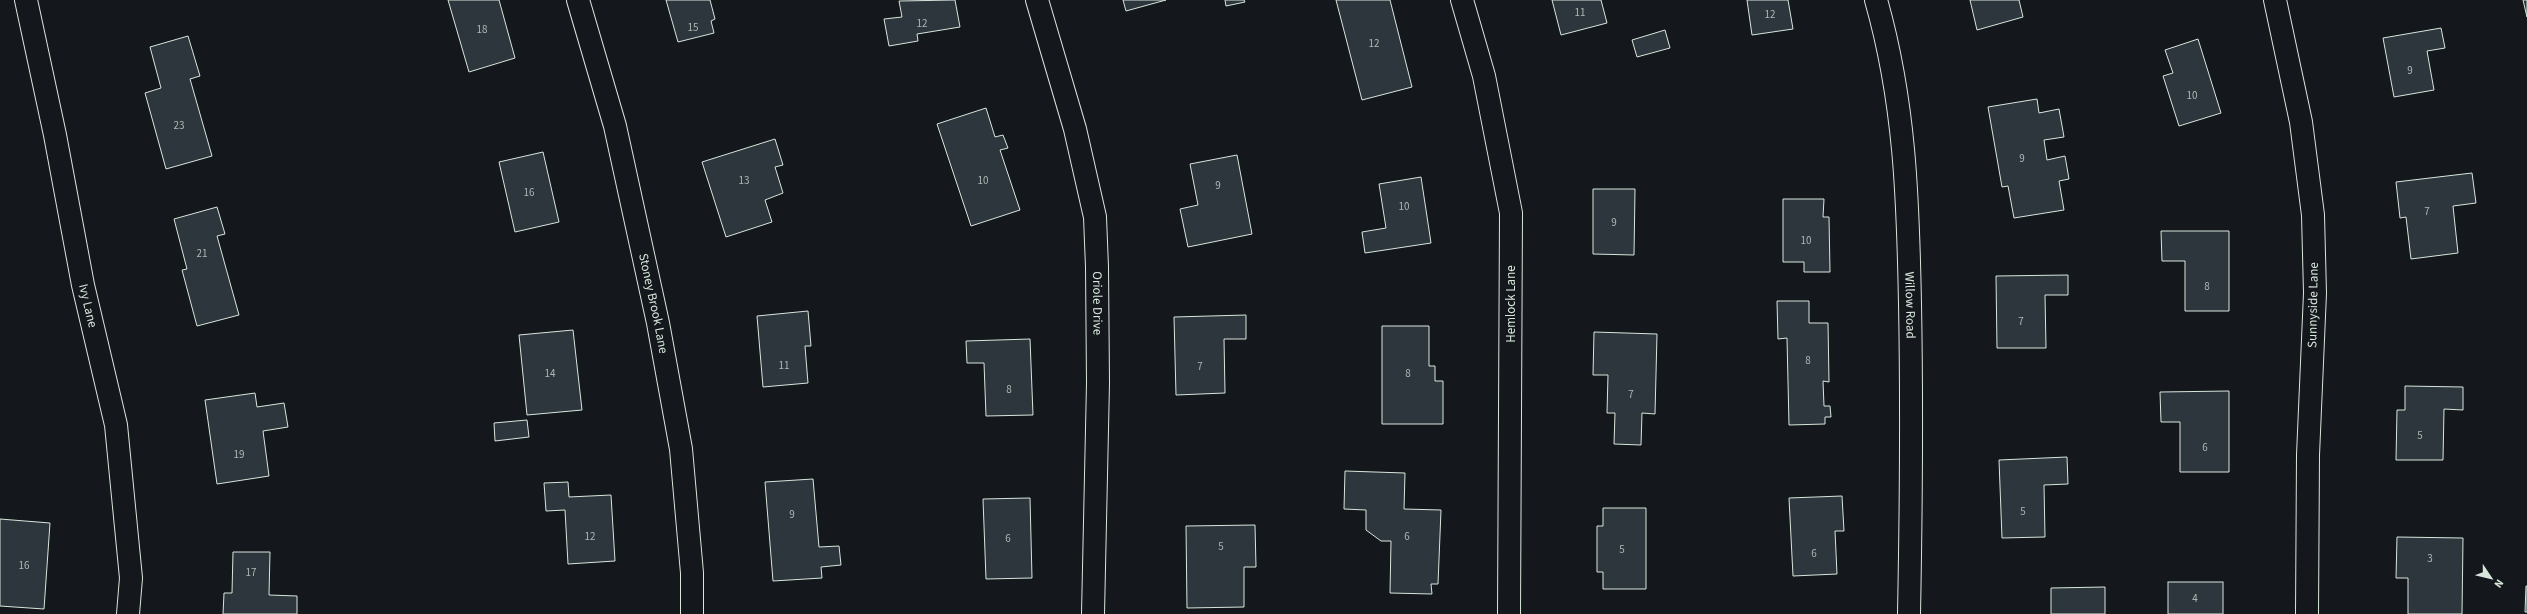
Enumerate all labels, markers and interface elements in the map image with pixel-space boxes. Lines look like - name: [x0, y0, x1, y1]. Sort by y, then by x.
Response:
- house number: 11: [1575, 5, 1585, 20]
- house number: 12: [1765, 7, 1775, 22]
- house number: 12: [917, 16, 927, 31]
- house number: 15: [688, 20, 698, 35]
- house number: 18: [477, 22, 488, 37]
- house number: 12: [1369, 36, 1379, 51]
- house number: 9: [2407, 63, 2413, 78]
- house number: 10: [2187, 88, 2197, 103]
- house number: 23: [174, 118, 184, 133]
- house number: 9: [2019, 151, 2025, 166]
- house number: 13: [739, 173, 749, 188]
- house number: 10: [978, 173, 988, 188]
- house number: 9: [1215, 178, 1221, 193]
- house number: 16: [524, 185, 535, 200]
- house number: 10: [1399, 199, 1409, 214]
- house number: 7: [2424, 204, 2430, 219]
- house number: 9: [1611, 215, 1617, 230]
- house number: 10: [1801, 233, 1811, 248]
- house number: 21: [197, 246, 207, 261]
- street label: Stoney Brook Lane: [634, 252, 672, 355]
- street label: Sunnyside Lane: [2303, 262, 2323, 348]
- street label: Hemlock Lane: [1502, 265, 1520, 343]
- street label: Oriole Drive: [1088, 271, 1107, 335]
- street label: Willow Road: [1900, 271, 1920, 339]
- house number: 8: [2204, 279, 2210, 294]
- street label: Ivy Lane: [74, 282, 102, 330]
- house number: 7: [2018, 314, 2024, 329]
- house number: 8: [1805, 353, 1811, 368]
- house number: 11: [779, 358, 789, 373]
- house number: 7: [1197, 359, 1203, 374]
- house number: 14: [545, 366, 556, 381]
- house number: 8: [1405, 366, 1411, 381]
- house number: 8: [1006, 382, 1012, 397]
- house number: 7: [1628, 387, 1634, 402]
- house number: 5: [2417, 428, 2423, 443]
- house number: 6: [2202, 440, 2208, 455]
- house number: 19: [234, 447, 244, 462]
- house number: 5: [2020, 504, 2026, 519]
- house number: 9: [789, 507, 795, 522]
- house number: 12: [585, 529, 595, 544]
- house number: 6: [1404, 529, 1410, 544]
- house number: 6: [1005, 531, 1011, 546]
- house number: 5: [1218, 539, 1224, 554]
- house number: 5: [1619, 542, 1625, 557]
- house number: 6: [1811, 546, 1817, 561]
- house number: 3: [2427, 551, 2433, 566]
- house number: 16: [19, 558, 30, 573]
- north arrow: [2471, 558, 2511, 598]
- house number: 17: [246, 565, 256, 580]
- text: N: [2491, 576, 2507, 591]
- house number: 4: [2192, 591, 2198, 606]

